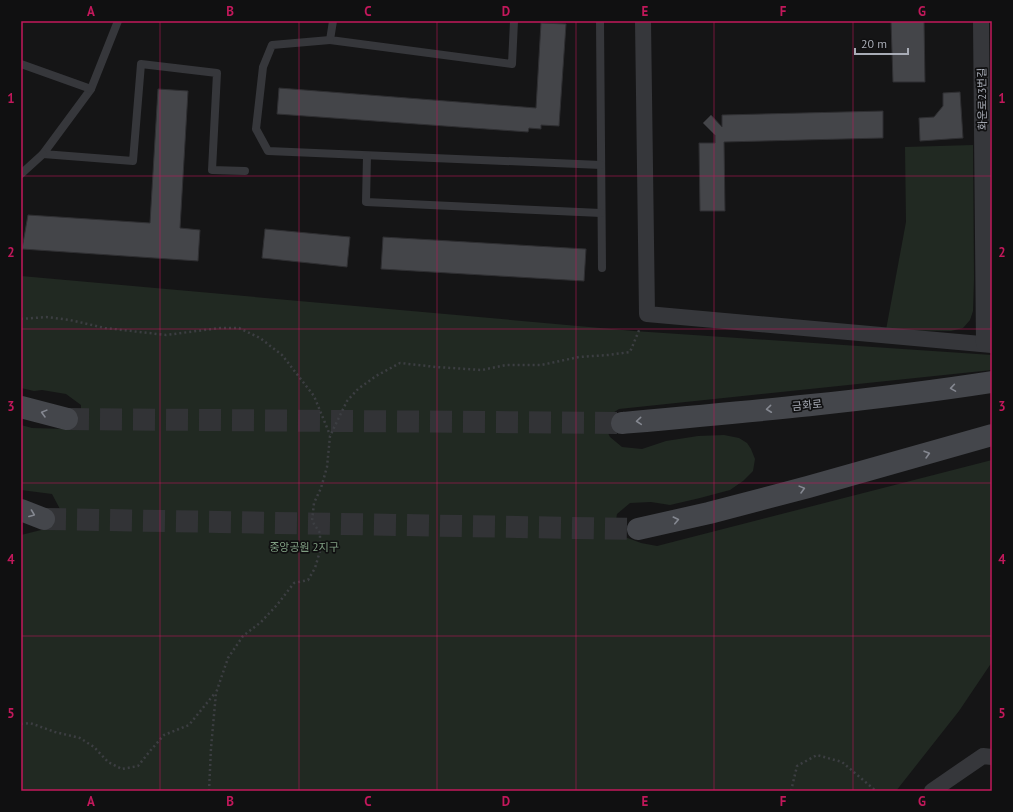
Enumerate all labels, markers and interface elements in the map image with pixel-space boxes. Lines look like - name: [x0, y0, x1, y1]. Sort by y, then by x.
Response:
- text: A: [87, 3, 95, 20]
- text: B: [226, 3, 234, 20]
- text: C: [364, 3, 372, 20]
- text: D: [502, 3, 510, 20]
- text: E: [642, 3, 649, 20]
- text: F: [780, 3, 787, 20]
- text: G: [918, 3, 926, 20]
- scale bar: [855, 30, 908, 56]
- text: 20 m: [861, 36, 887, 51]
- street label: 화운로23번길: [974, 68, 990, 130]
- text: 1: [7, 90, 15, 107]
- text: 1: [998, 90, 1006, 107]
- text: 2: [7, 244, 15, 261]
- text: 2: [998, 244, 1006, 261]
- one-way arrow: [950, 383, 957, 392]
- street label: 금화로: [791, 396, 823, 414]
- text: 3: [7, 398, 15, 415]
- text: 3: [998, 398, 1006, 415]
- one-way arrow: [766, 404, 772, 413]
- one-way arrow: [41, 409, 48, 418]
- one-way arrow: [636, 417, 642, 426]
- one-way arrow: [924, 450, 930, 458]
- one-way arrow: [798, 485, 805, 494]
- one-way arrow: [29, 510, 36, 518]
- one-way arrow: [672, 517, 679, 525]
- park label: 중앙공원 2지구: [269, 540, 339, 554]
- text: 4: [7, 551, 15, 568]
- text: 4: [998, 551, 1006, 568]
- text: 5: [7, 705, 15, 722]
- text: 5: [998, 705, 1006, 722]
- text: A: [87, 793, 95, 810]
- text: B: [226, 793, 234, 810]
- text: C: [364, 793, 372, 810]
- text: D: [502, 793, 510, 810]
- text: E: [642, 793, 649, 810]
- text: F: [780, 793, 787, 810]
- text: G: [918, 793, 926, 810]

